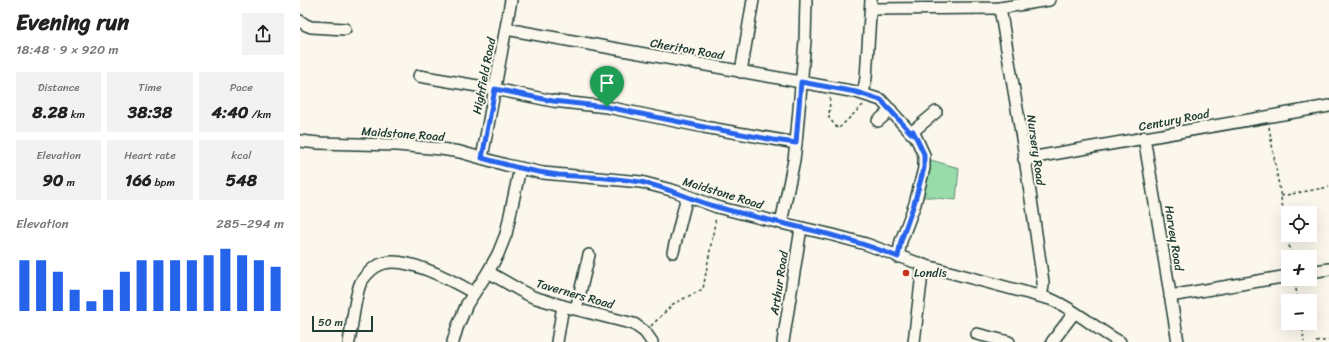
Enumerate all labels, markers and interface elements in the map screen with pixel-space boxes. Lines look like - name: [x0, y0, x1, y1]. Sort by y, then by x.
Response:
- text: Evening run: [16, 3, 129, 42]
- button: share: [242, 13, 284, 55]
- street label: Cheriton Road: [649, 32, 726, 66]
- street label: Highfield Road: [466, 35, 502, 116]
- text: 18:48 · 9 × 920 m: [16, 38, 119, 61]
- pin: [590, 66, 624, 107]
- icon: arrive: [596, 72, 618, 94]
- text: Distance: [38, 78, 80, 97]
- text: Time: [138, 78, 162, 97]
- text: Pace: [230, 78, 253, 97]
- text: 8.28: [32, 97, 68, 127]
- text: 38:38: [128, 97, 172, 127]
- text: 4:40: [211, 97, 249, 127]
- street label: Century Road: [1137, 102, 1212, 138]
- text: km: [68, 105, 85, 124]
- text: /km: [249, 105, 271, 124]
- street label: Nursery Road: [1020, 113, 1052, 187]
- street label: Maidstone Road: [361, 120, 446, 148]
- text: Elevation: [36, 146, 81, 165]
- text: Heart rate: [124, 146, 176, 165]
- text: kcal: [231, 146, 251, 165]
- text: 90: [42, 165, 64, 195]
- text: 166: [125, 165, 152, 195]
- text: 548: [226, 165, 257, 195]
- street label: Maidstone Road: [680, 170, 767, 216]
- text: m: [64, 173, 75, 192]
- text: bpm: [152, 173, 175, 192]
- street label: Harvey Road: [1158, 204, 1190, 274]
- map controls: [1281, 206, 1317, 330]
- button: locate: [1281, 206, 1317, 242]
- text: Elevation: [16, 212, 69, 235]
- text: 285–294 m: [216, 212, 284, 235]
- street label: Arthur Road: [763, 249, 795, 318]
- button: +: [1281, 250, 1317, 286]
- place label: Londis: [914, 262, 947, 284]
- marker: Londis: [901, 268, 911, 278]
- street label: Taverners Road: [534, 272, 617, 316]
- button: −: [1281, 294, 1317, 330]
- text: 50 m: [318, 313, 343, 332]
- scale bar: [312, 314, 373, 333]

